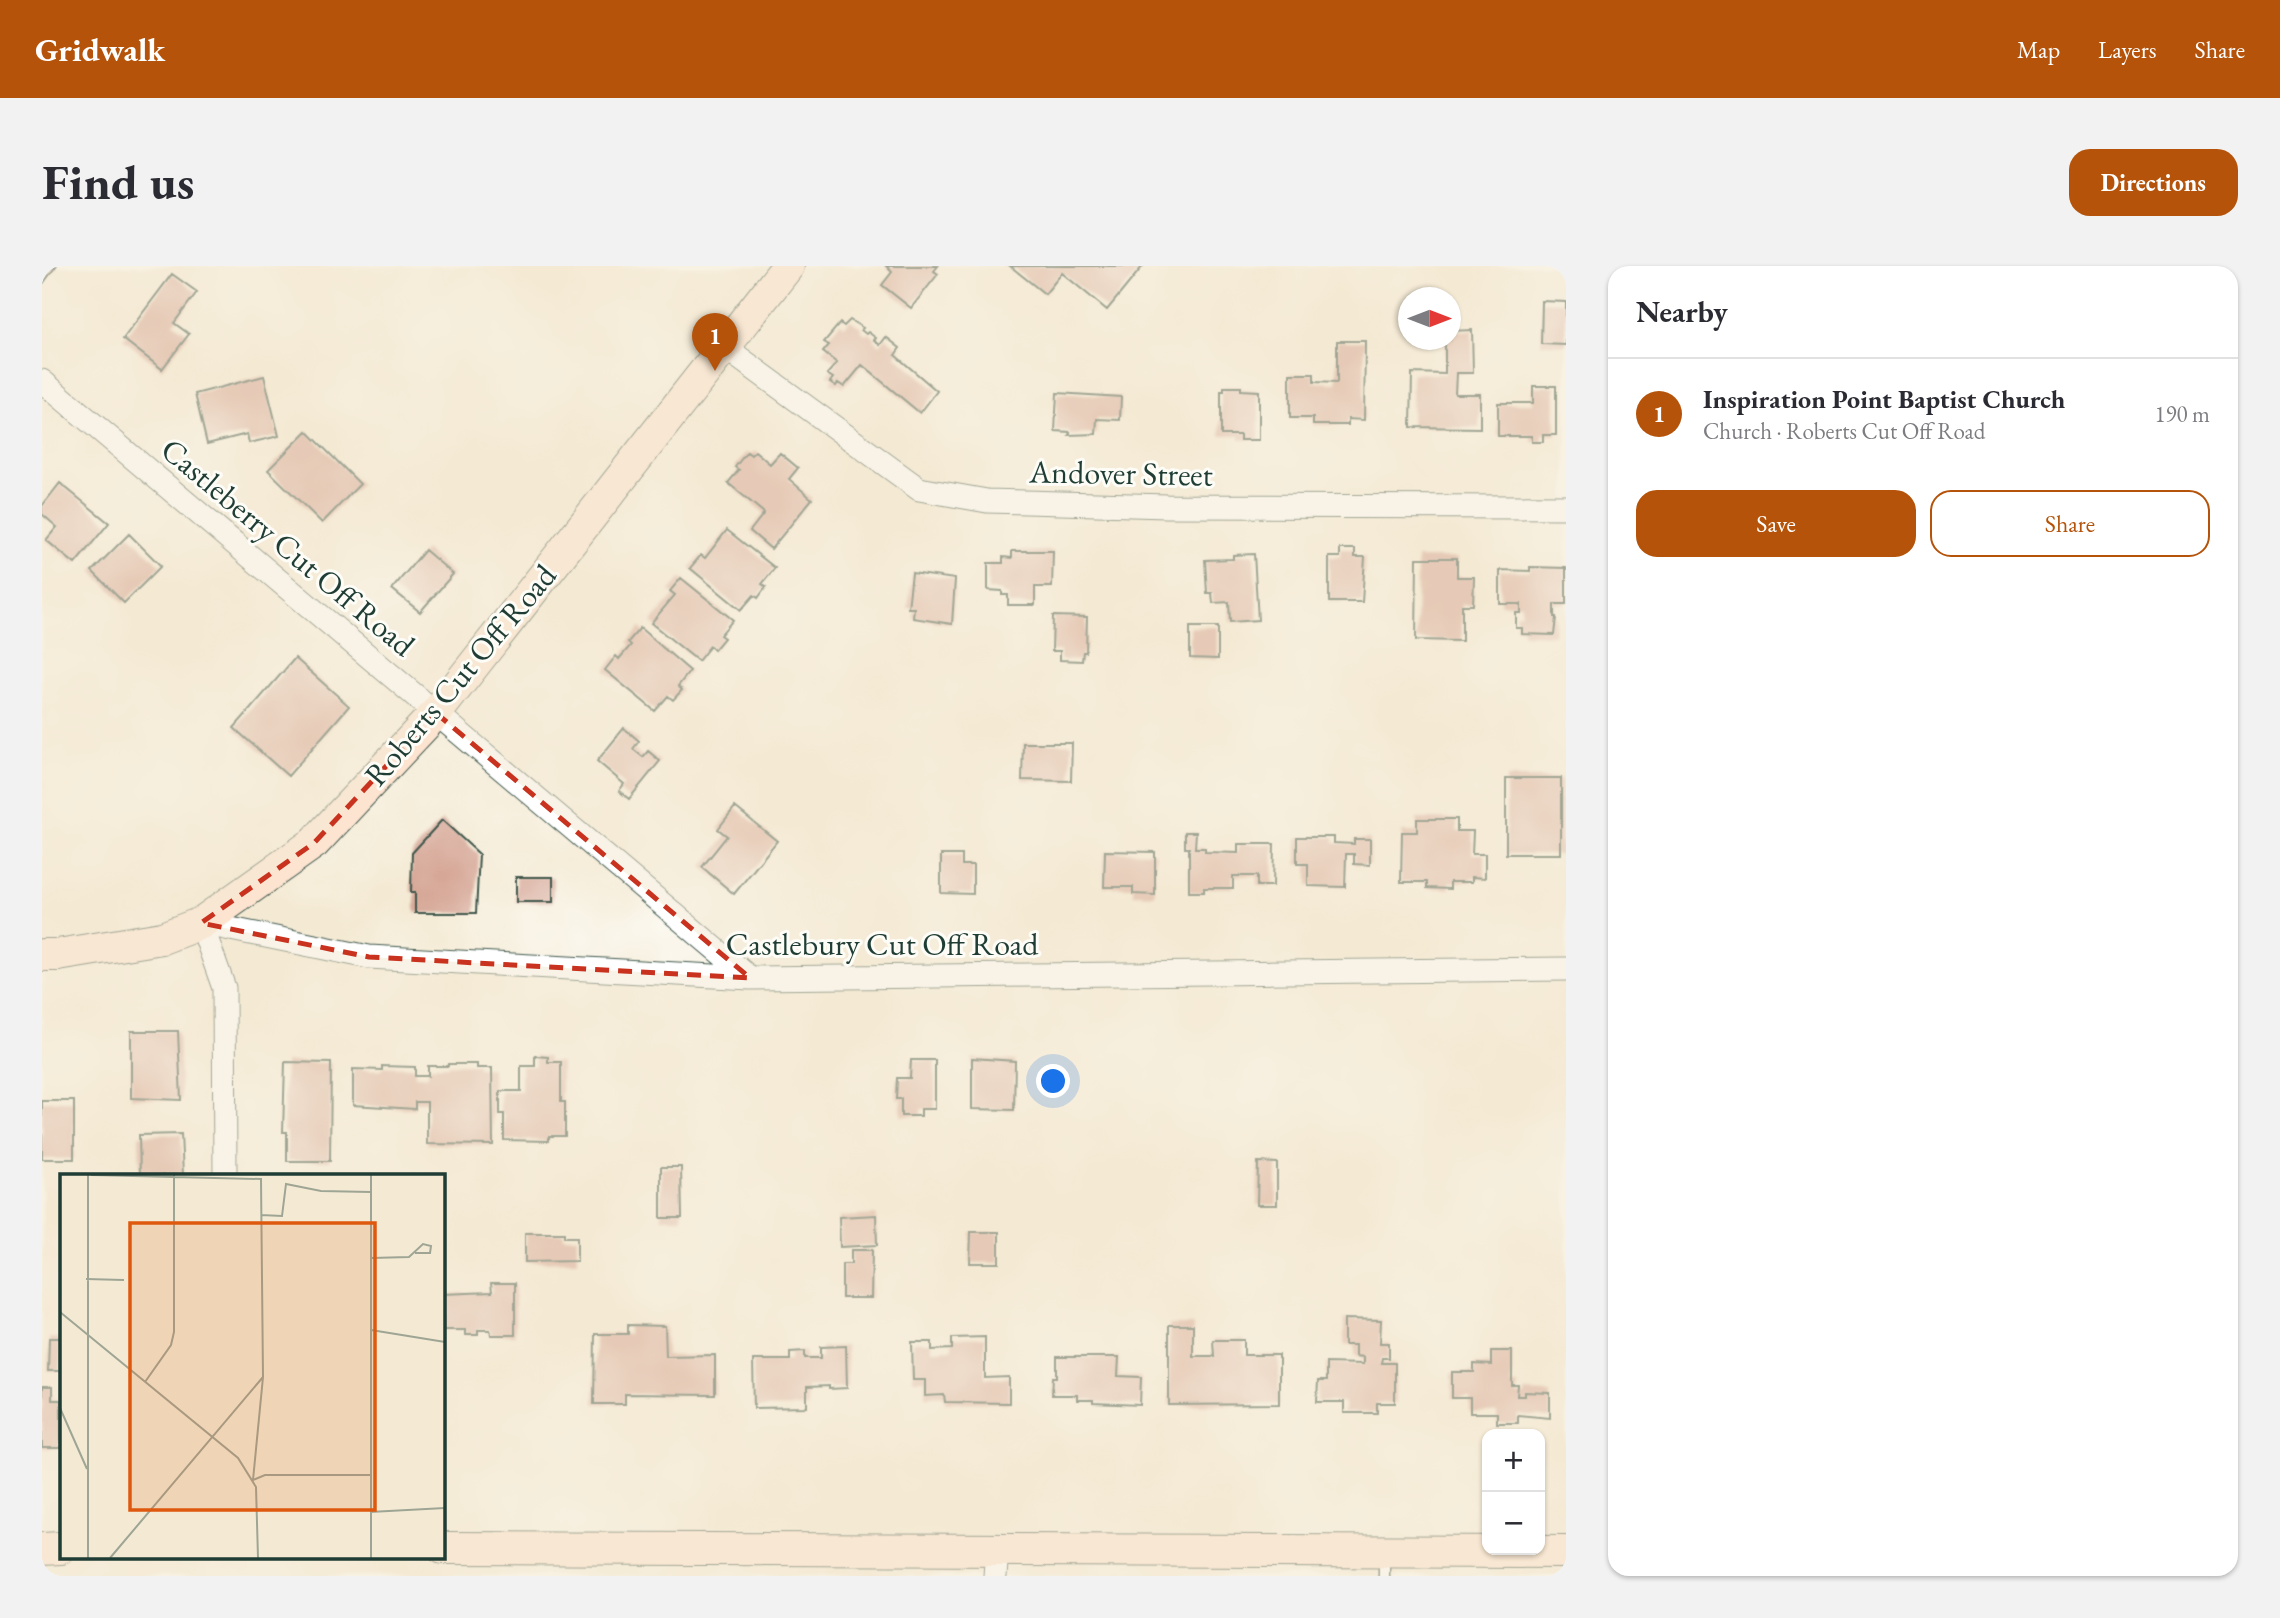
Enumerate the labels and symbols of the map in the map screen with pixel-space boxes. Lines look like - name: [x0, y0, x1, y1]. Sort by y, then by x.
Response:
- north arrow: [1398, 287, 1461, 350]
- pin: 1: [692, 313, 738, 371]
- street label: Castleberry Cut Off Road: [152, 428, 424, 666]
- street label: Andover Street: [1028, 450, 1213, 496]
- street label: Roberts Cut Off Road: [355, 555, 566, 795]
- street label: Castlebury Cut Off Road: [726, 923, 1039, 965]
- your location: [1036, 1064, 1070, 1098]
- inset map: [60, 1174, 444, 1558]

